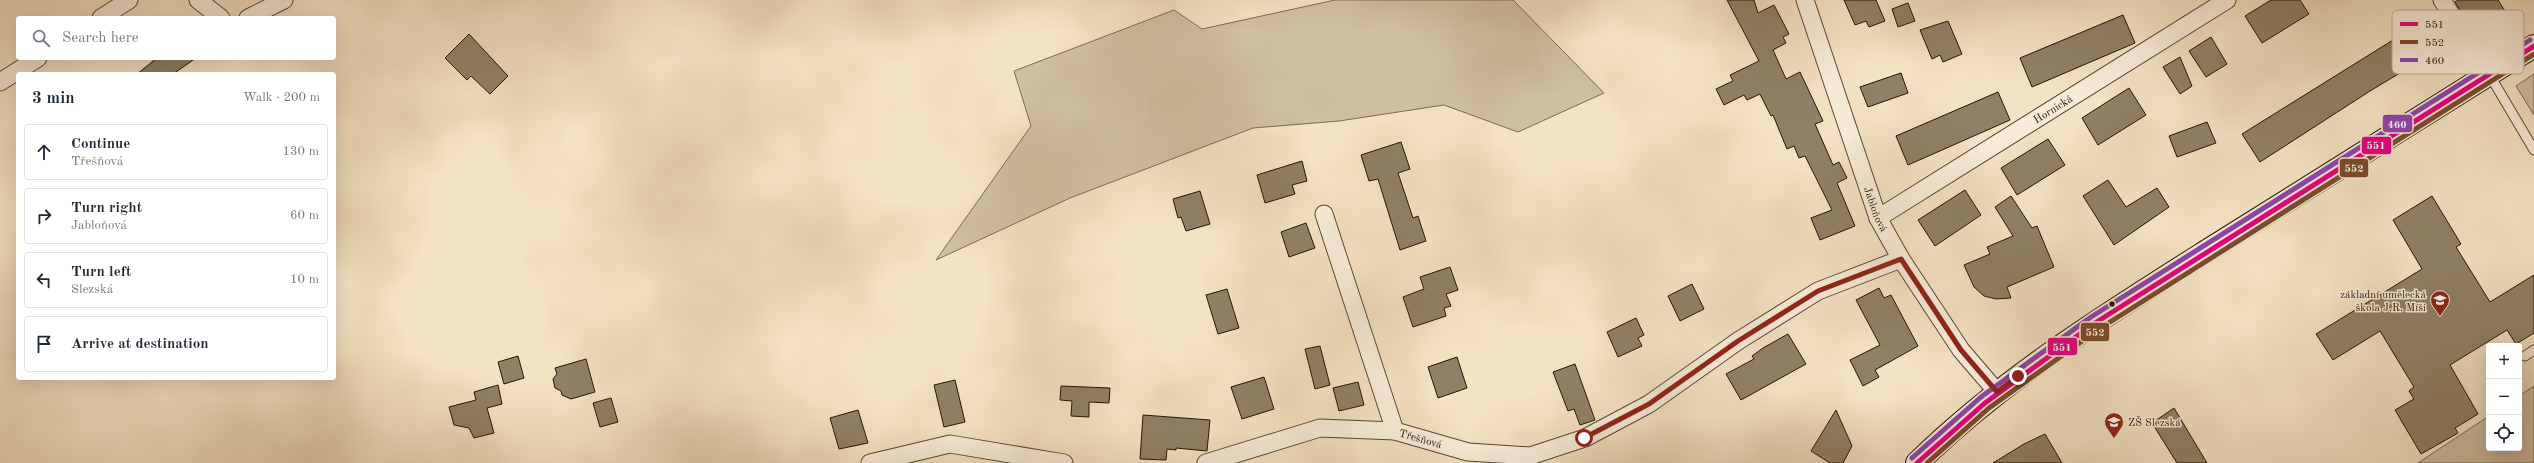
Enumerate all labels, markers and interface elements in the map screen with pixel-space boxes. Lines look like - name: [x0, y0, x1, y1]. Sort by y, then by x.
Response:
- legend: [2392, 10, 2524, 74]
- search box: [16, 16, 336, 60]
- text: 551: [2425, 20, 2444, 31]
- icon: search: [30, 27, 52, 49]
- text: Search here: [62, 31, 139, 46]
- text: 552: [2425, 38, 2444, 49]
- text: 460: [2425, 56, 2444, 67]
- text: 3 min: [32, 90, 75, 107]
- text: Walk · 200 m: [243, 91, 320, 104]
- street label: Hornická: [2032, 94, 2075, 126]
- line badge: 460: [2382, 114, 2413, 133]
- text: 460: [2387, 120, 2407, 131]
- line badge: 551: [2361, 136, 2392, 155]
- text: Continue: [71, 137, 130, 152]
- icon: ahead: [33, 141, 55, 163]
- text: 551: [2366, 141, 2386, 152]
- text: 130 m: [282, 145, 319, 158]
- text: Třešňová: [71, 155, 123, 168]
- line badge: 552: [2339, 158, 2369, 178]
- text: 552: [2344, 164, 2364, 175]
- street label: Jabloňová: [1861, 186, 1889, 235]
- text: Turn right: [71, 201, 142, 216]
- icon: right: [33, 205, 55, 227]
- text: 60 m: [290, 209, 319, 222]
- text: Jabloňová: [71, 219, 127, 232]
- text: Turn left: [71, 265, 131, 280]
- icon: left: [33, 269, 55, 291]
- text: 10 m: [290, 273, 319, 286]
- text: Slezská: [71, 283, 113, 296]
- school or university icon: základní umělecká škola J.R. Míši: [2429, 289, 2451, 317]
- place label: základní umělecká škola J.R. Míši: [2340, 290, 2427, 314]
- unlabelled marker: [2107, 299, 2117, 309]
- line badge: 552: [2080, 322, 2110, 342]
- text: 552: [2085, 328, 2105, 339]
- icon: arrive: [33, 333, 55, 355]
- text: Arrive at destination: [71, 337, 209, 352]
- line badge: 551: [2047, 337, 2078, 356]
- text: 551: [2052, 343, 2072, 354]
- map controls: [2486, 343, 2522, 451]
- button: +: [2486, 343, 2522, 379]
- route end: [2009, 367, 2027, 385]
- button: −: [2486, 379, 2522, 415]
- school or university icon: ZŠ Slezská: [2103, 411, 2125, 439]
- place label: ZŠ Slezská: [2128, 415, 2181, 429]
- button: locate: [2486, 415, 2522, 451]
- street label: Třešňová: [1398, 428, 1443, 451]
- route start: [1575, 429, 1593, 447]

